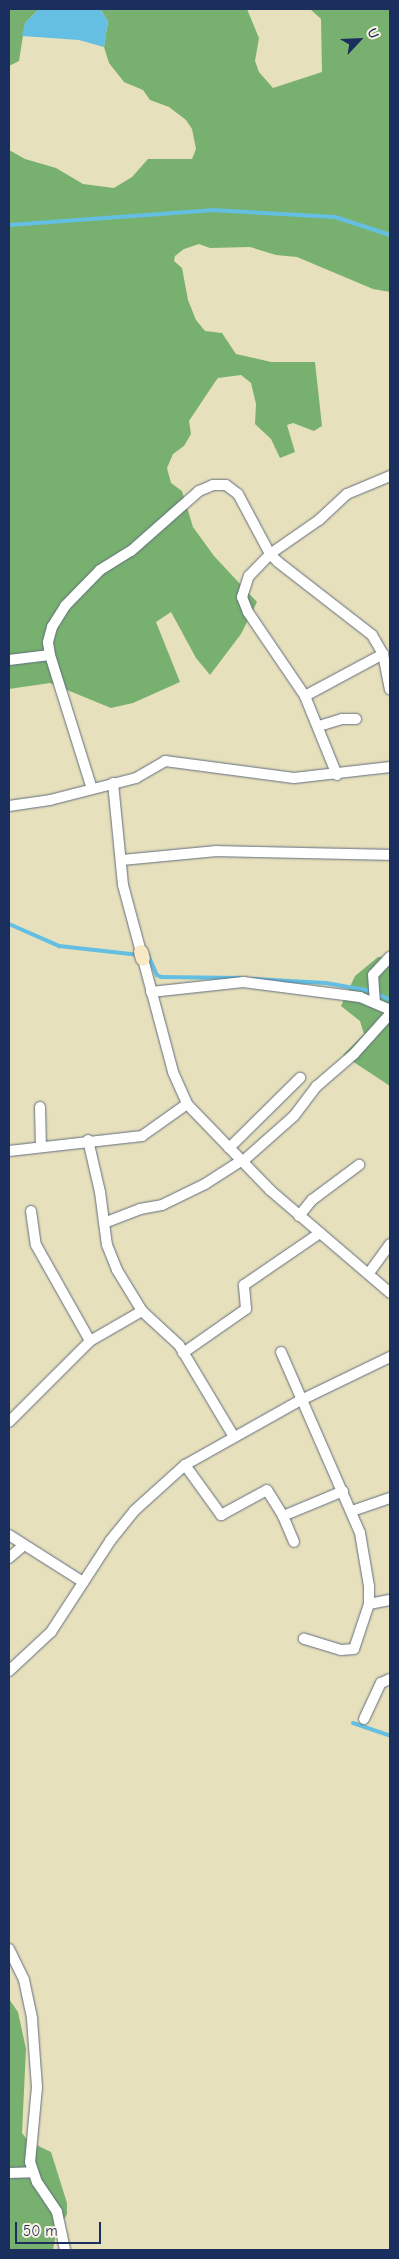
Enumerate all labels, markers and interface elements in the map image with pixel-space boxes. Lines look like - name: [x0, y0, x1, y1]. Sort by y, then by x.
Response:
- north arrow: [334, 15, 384, 65]
- text: U: [363, 26, 383, 41]
- scale bar: [18, 2212, 104, 2244]
- text: 50 m: [23, 2222, 58, 2240]

